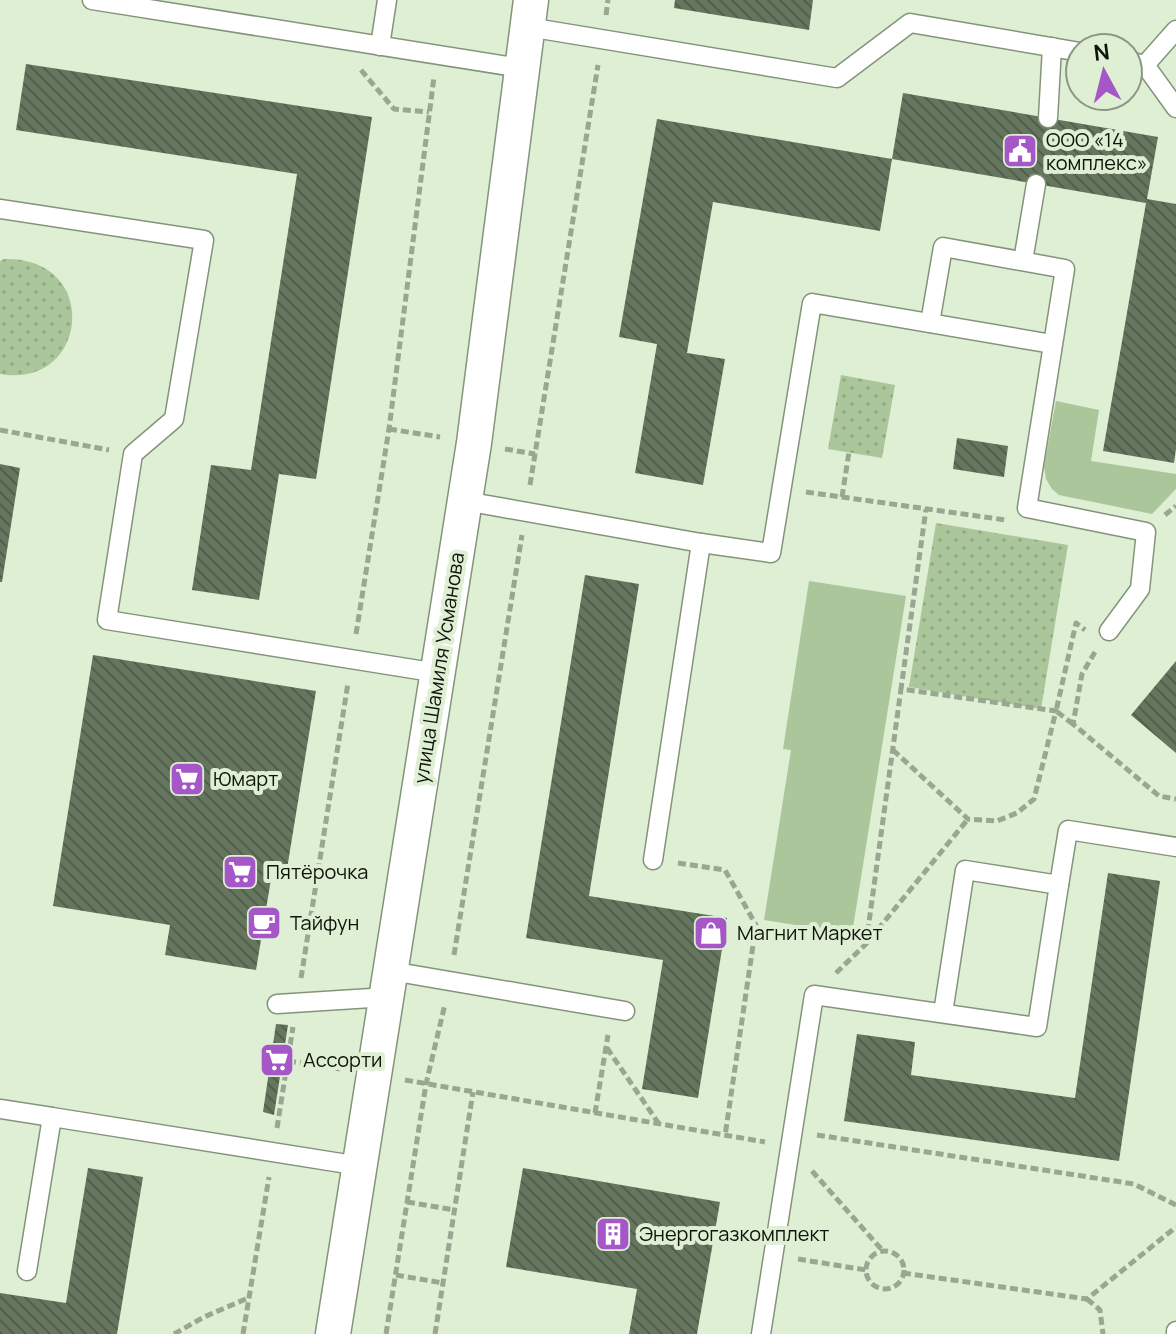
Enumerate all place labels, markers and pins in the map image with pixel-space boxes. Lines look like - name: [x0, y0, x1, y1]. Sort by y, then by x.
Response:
- place label: ООО «14 комплекс»: [1046, 126, 1147, 176]
- public building icon: ООО «14 комплекс»: [1001, 132, 1039, 170]
- supermarket icon: Юмарт: [168, 760, 206, 798]
- place label: Юмарт: [213, 765, 278, 792]
- supermarket icon: Пятёрочка: [221, 853, 259, 891]
- place label: Пятёрочка: [266, 858, 368, 885]
- cafe icon: Тайфун: [245, 904, 283, 942]
- place label: Тайфун: [290, 909, 359, 936]
- shop icon: Магнит Маркет: [692, 914, 730, 952]
- place label: Магнит Маркет: [737, 919, 883, 946]
- supermarket icon: Ассорти: [258, 1041, 296, 1079]
- place label: Ассорти: [303, 1046, 382, 1073]
- building icon: Энергогазкомплект: [594, 1215, 632, 1253]
- place label: Энергогазкомплект: [639, 1220, 830, 1247]

